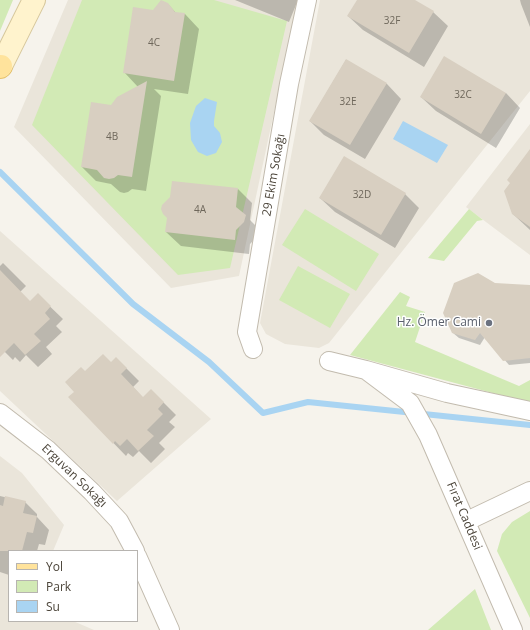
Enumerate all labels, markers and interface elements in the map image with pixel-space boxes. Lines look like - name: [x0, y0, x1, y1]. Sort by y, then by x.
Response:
- house number: 32F: [384, 15, 400, 27]
- house number: 4C: [148, 37, 160, 49]
- house number: 32C: [454, 89, 472, 101]
- house number: 32E: [340, 96, 356, 108]
- house number: 4B: [106, 131, 118, 143]
- street label: 29 Ekim Sokağı: [260, 133, 288, 217]
- house number: 32D: [353, 189, 371, 201]
- house number: 4A: [194, 204, 206, 216]
- place label: Hz. Ömer Cami: [397, 316, 481, 330]
- marker: Hz. Ömer Cami: [484, 318, 494, 328]
- street label: Erguvan Sokağı: [38, 441, 110, 511]
- street label: Fırat Caddesi: [443, 480, 485, 552]
- legend: [8, 550, 138, 622]
- text: Yol: [46, 558, 63, 575]
- text: Park: [46, 578, 71, 595]
- text: Su: [46, 598, 60, 615]

